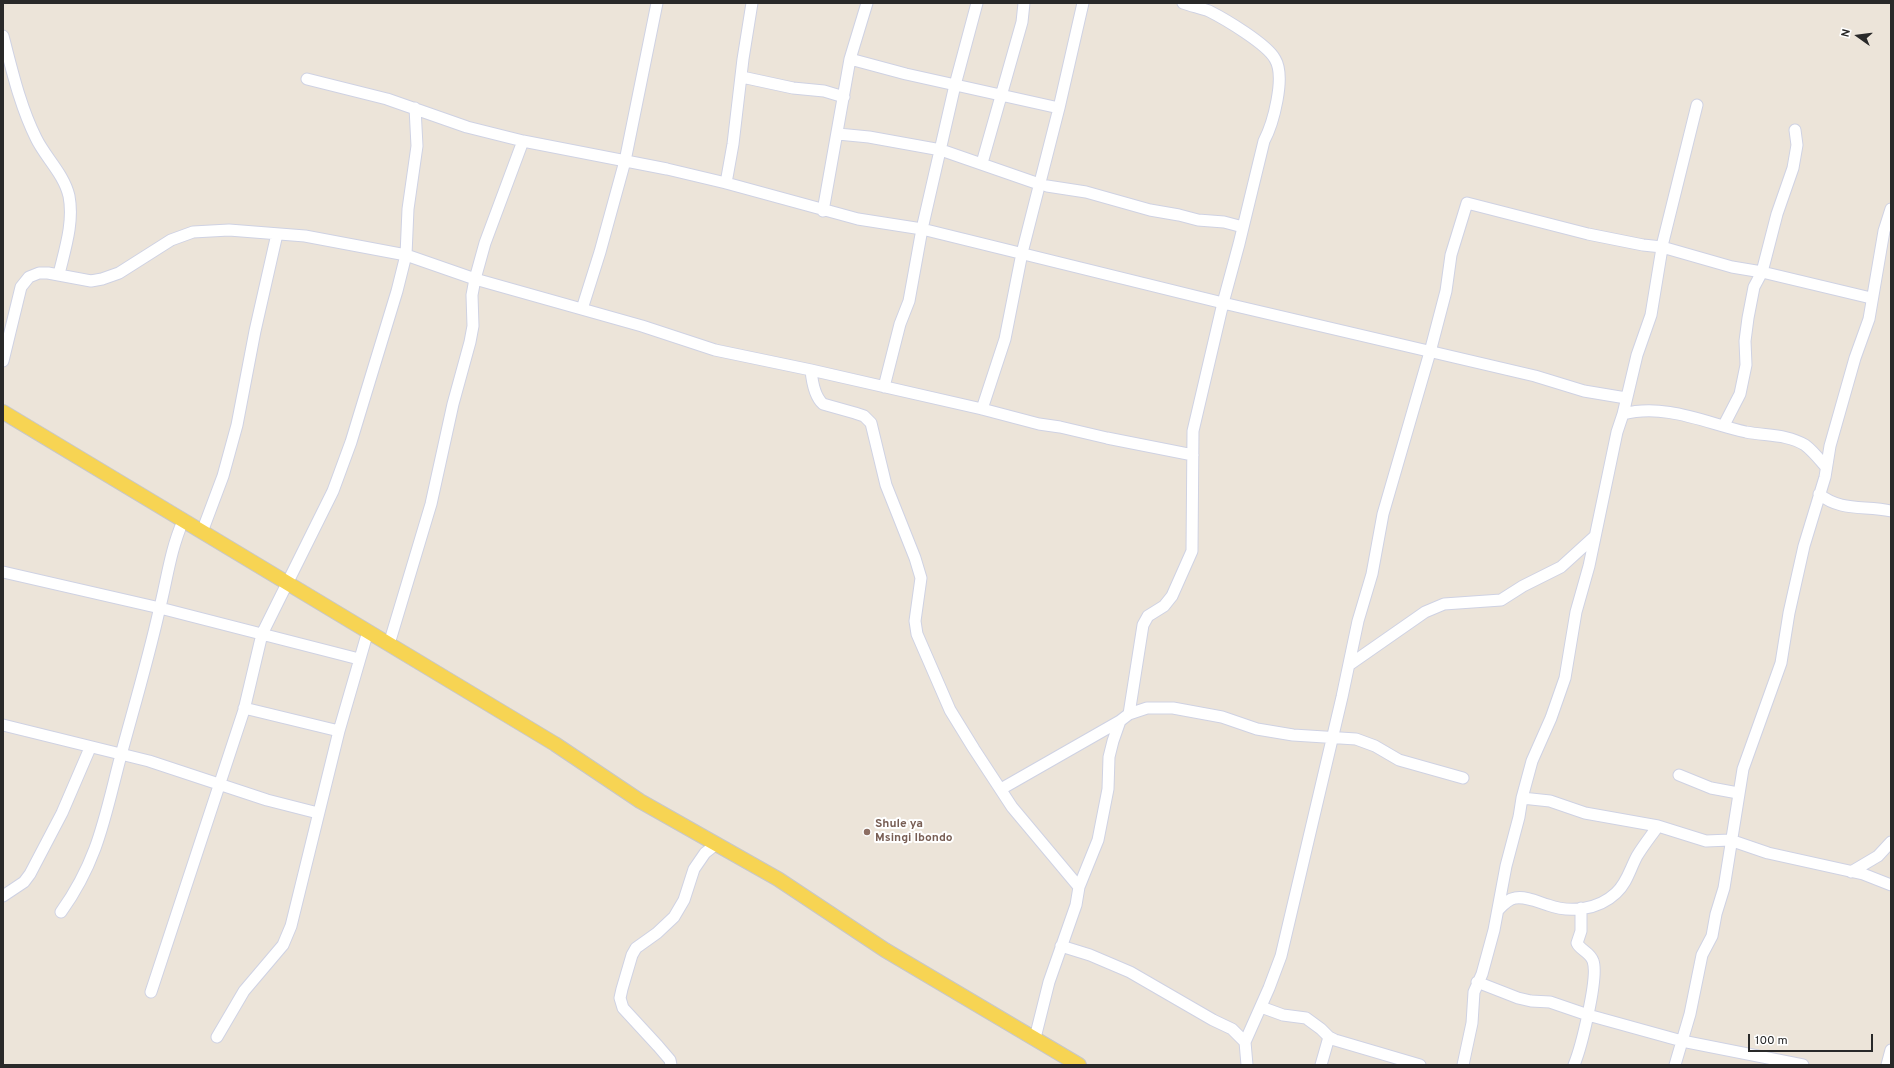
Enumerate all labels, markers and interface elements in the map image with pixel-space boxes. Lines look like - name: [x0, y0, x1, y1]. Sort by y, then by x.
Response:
- north arrow: [1838, 16, 1878, 56]
- text: N: [1839, 28, 1854, 39]
- place label: Shule ya Msingi Ibondo: [875, 818, 953, 846]
- marker: Shule ya Msingi Ibondo: [862, 827, 872, 837]
- scale bar: [1750, 1026, 1875, 1052]
- text: 100 m: [1755, 1033, 1788, 1049]

